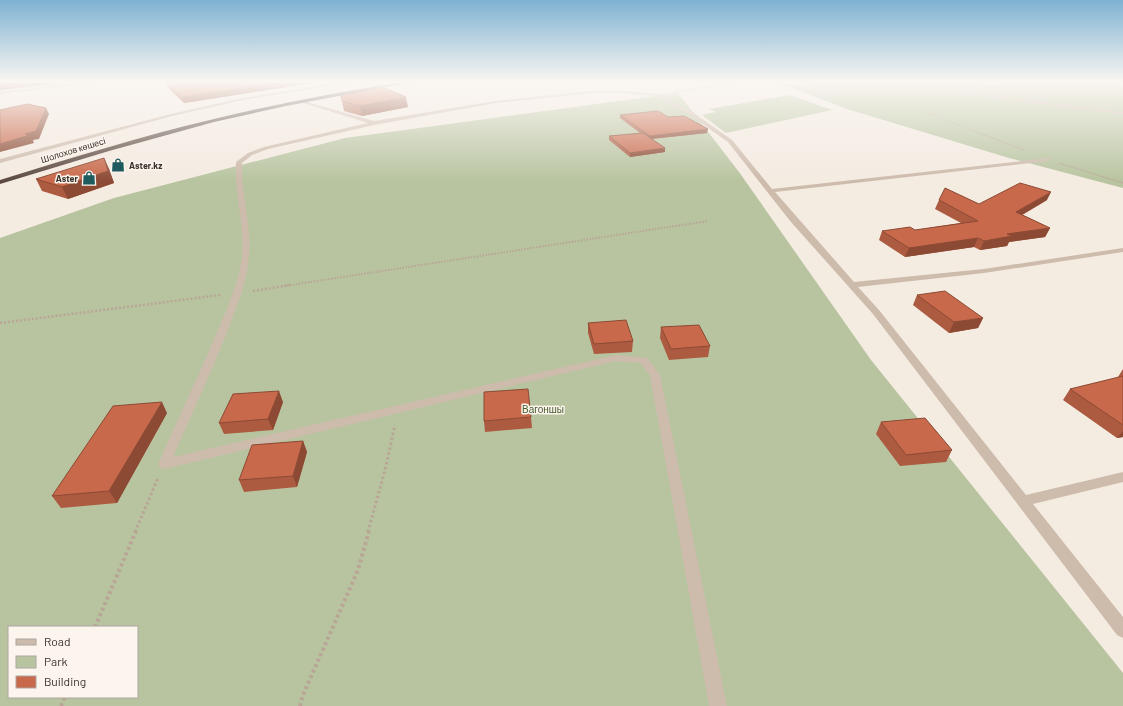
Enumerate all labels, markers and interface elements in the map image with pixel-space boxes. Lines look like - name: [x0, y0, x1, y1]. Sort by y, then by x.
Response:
- street label: Шолохов көшесі: [39, 135, 107, 165]
- shop icon: Aster.kz: [110, 157, 126, 173]
- place label: Aster.kz: [129, 160, 162, 171]
- shop icon: Aster: [81, 170, 97, 186]
- place label: Aster: [56, 173, 79, 184]
- park label: Вагоншы: [522, 403, 564, 415]
- legend: [8, 626, 138, 698]
- text: Road: [44, 634, 71, 648]
- text: Park: [44, 654, 68, 668]
- text: Building: [44, 674, 86, 688]

